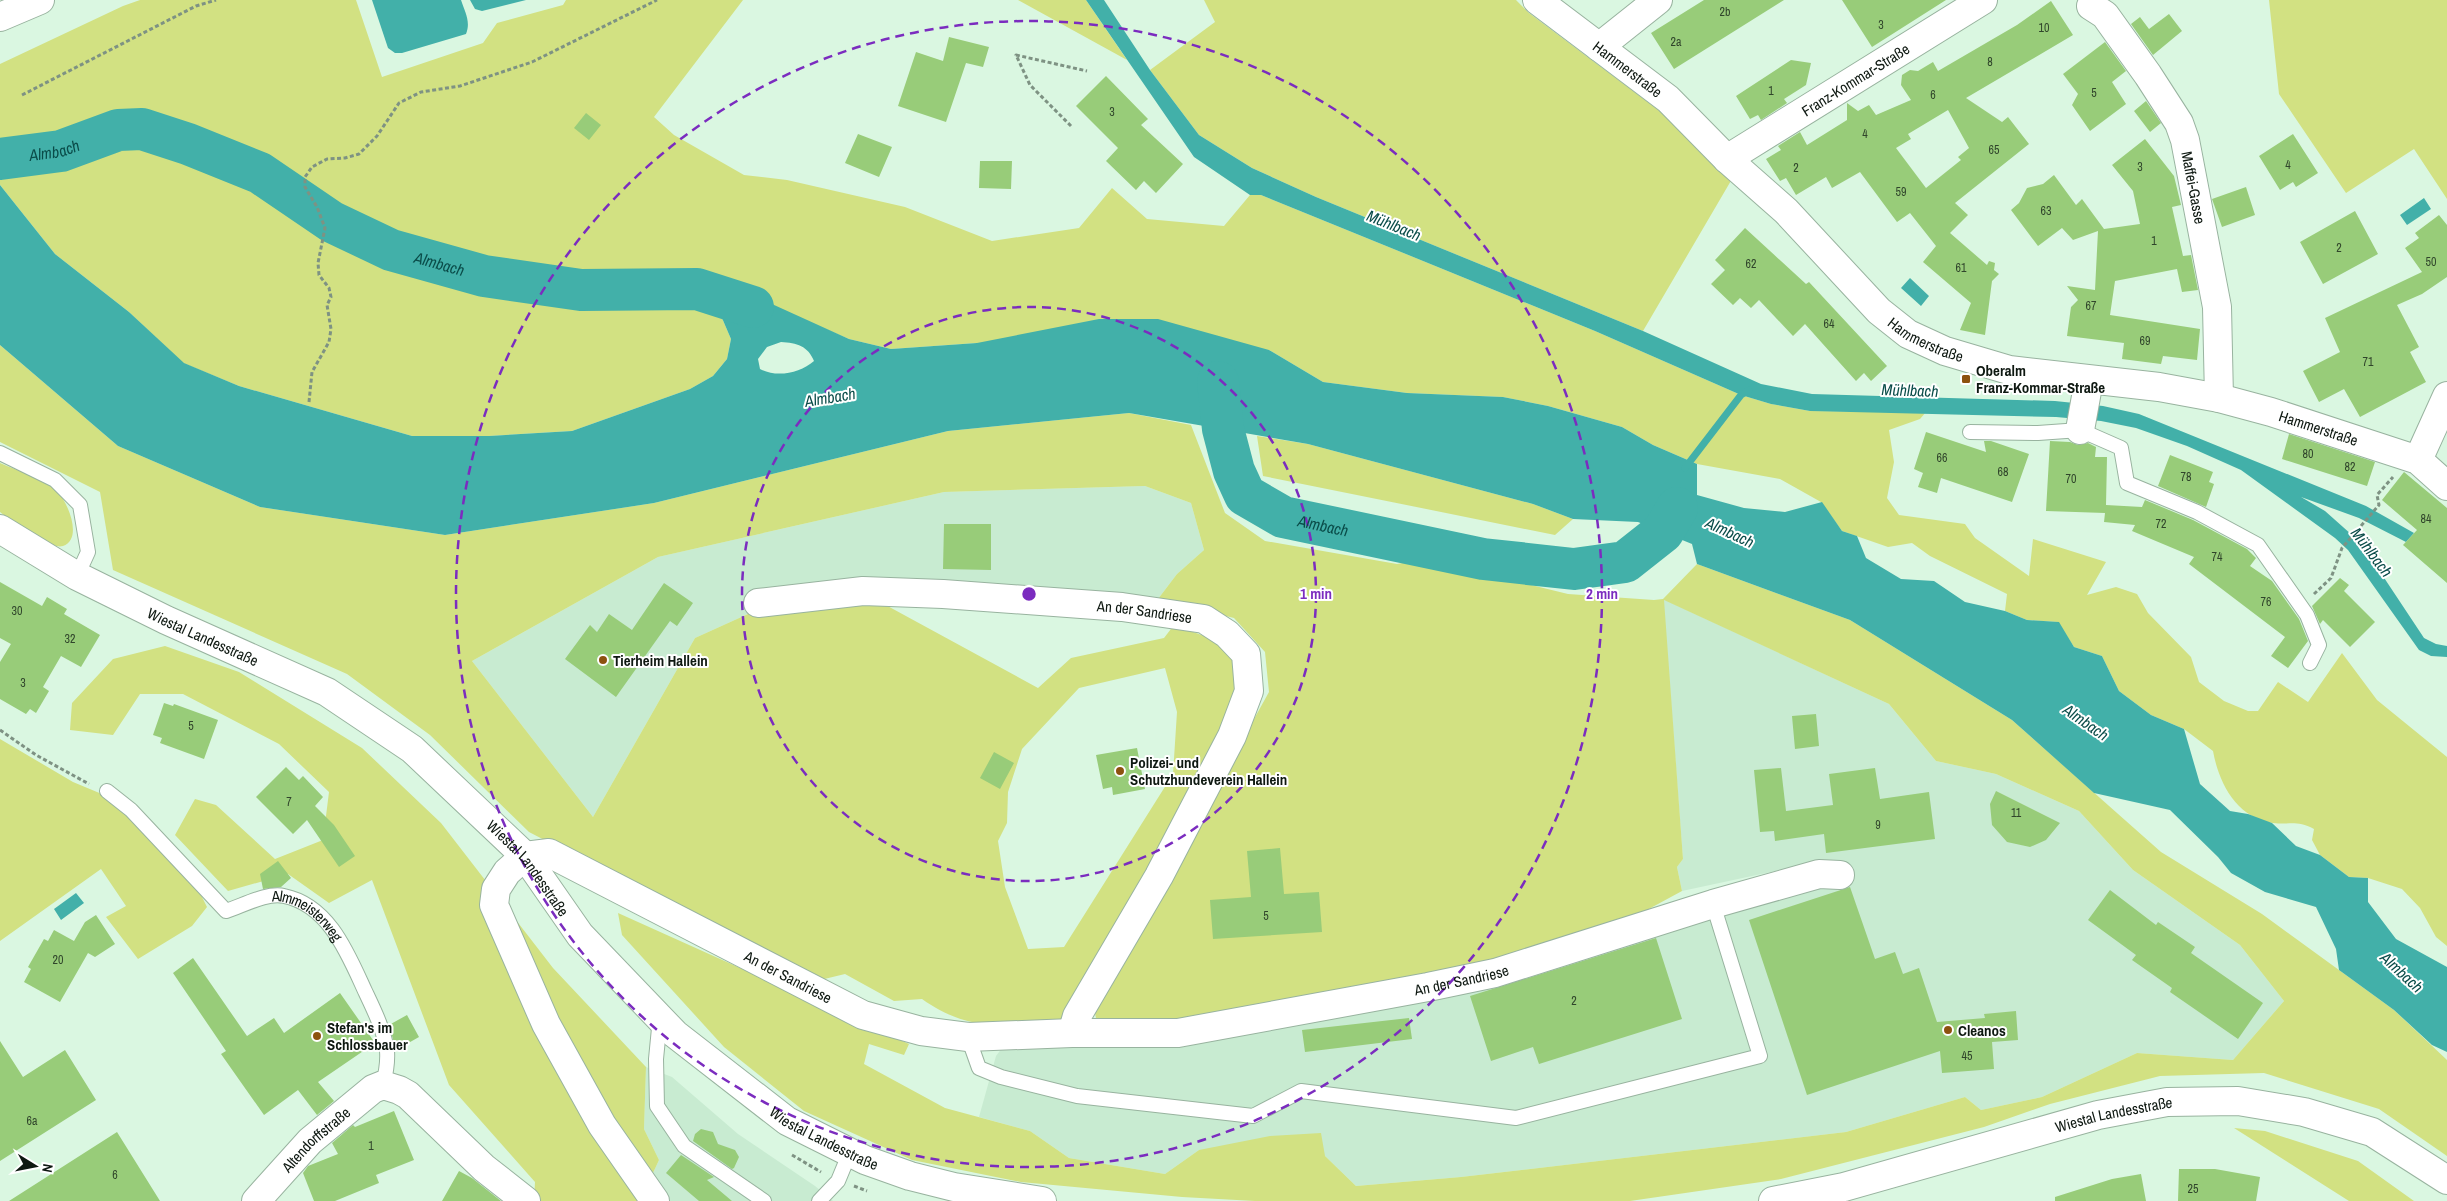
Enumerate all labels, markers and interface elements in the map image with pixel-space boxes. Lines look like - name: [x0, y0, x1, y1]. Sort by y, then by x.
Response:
- house number: 2b: [1720, 4, 1730, 20]
- house number: 3: [1878, 17, 1884, 33]
- house number: 10: [2039, 20, 2049, 36]
- house number: 2a: [1671, 34, 1682, 50]
- street label: Hammerstraße: [1589, 36, 1667, 102]
- street label: Franz-Kommar-Straße: [1797, 38, 1913, 121]
- house number: 8: [1987, 54, 1993, 70]
- house number: 1: [1768, 83, 1774, 99]
- house number: 5: [2091, 85, 2097, 101]
- house number: 6: [1930, 87, 1936, 103]
- house number: 3: [1109, 104, 1115, 120]
- house number: 4: [1862, 126, 1868, 142]
- water label: Almbach: [27, 134, 83, 166]
- house number: 65: [1989, 142, 2000, 158]
- street label: Maffei-Gasse: [2177, 149, 2211, 226]
- house number: 4: [2285, 157, 2291, 173]
- house number: 3: [2137, 159, 2143, 175]
- house number: 2: [1793, 160, 1799, 176]
- house number: 59: [1896, 184, 1906, 200]
- house number: 63: [2041, 203, 2051, 219]
- water label: Mühlbach: [1364, 204, 1424, 246]
- house number: 1: [2151, 233, 2157, 249]
- house number: 2: [2336, 240, 2342, 256]
- water label: Almbach: [411, 246, 467, 281]
- house number: 50: [2426, 254, 2436, 270]
- house number: 62: [1746, 256, 1756, 272]
- house number: 61: [1956, 260, 1967, 276]
- house number: 67: [2086, 298, 2097, 314]
- street label: Hammerstraße: [1884, 312, 1966, 366]
- house number: 64: [1824, 316, 1835, 332]
- house number: 69: [2140, 333, 2150, 349]
- house number: 71: [2363, 354, 2374, 370]
- place label: Oberalm Franz-Kommar-Straße: [1976, 360, 2105, 398]
- marker: Oberalm Franz-Kommar-Straße: [1960, 373, 1972, 385]
- water label: Mühlbach: [1881, 378, 1939, 402]
- water label: Almbach: [802, 382, 857, 412]
- street label: Hammerstraße: [2276, 405, 2361, 450]
- house number: 80: [2303, 446, 2313, 462]
- house number: 66: [1937, 450, 1947, 466]
- house number: 82: [2345, 459, 2355, 475]
- house number: 68: [1998, 464, 2008, 480]
- house number: 78: [2181, 469, 2191, 485]
- house number: 70: [2066, 471, 2076, 487]
- water label: Almbach: [1295, 509, 1350, 541]
- water label: Almbach: [1701, 511, 1758, 553]
- house number: 84: [2421, 511, 2432, 527]
- house number: 72: [2156, 516, 2166, 532]
- water label: Mühlbach: [2346, 523, 2398, 581]
- house number: 74: [2212, 549, 2223, 565]
- text: 1 min: [1300, 583, 1332, 604]
- text: 2 min: [1586, 583, 1618, 604]
- centre of rings: [1020, 585, 1038, 603]
- house number: 76: [2261, 594, 2271, 610]
- street label: An der Sandriese: [1095, 595, 1194, 628]
- street label: Wiestal Landesstraße: [144, 602, 262, 671]
- house number: 30: [12, 603, 22, 619]
- house number: 32: [65, 631, 75, 647]
- place label: Tierheim Hallein: [613, 650, 708, 671]
- marker: Tierheim Hallein: [597, 654, 609, 666]
- house number: 3: [20, 675, 26, 691]
- water label: Almbach: [2058, 698, 2113, 746]
- house number: 5: [188, 718, 194, 734]
- place label: Polizei- und Schutzhundeverein Hallein: [1130, 752, 1287, 790]
- marker: Polizei- und Schutzhundeverein Hallein: [1114, 765, 1126, 777]
- house number: 7: [286, 794, 292, 810]
- house number: 11: [2011, 805, 2022, 821]
- street label: Wiestal Landesstraße: [482, 815, 574, 920]
- house number: 9: [1875, 817, 1881, 833]
- street label: Almmeisterweg: [270, 885, 348, 945]
- house number: 5: [1263, 908, 1269, 924]
- street label: An der Sandriese: [740, 945, 836, 1008]
- water label: Almbach: [2375, 946, 2428, 997]
- house number: 20: [53, 952, 63, 968]
- street label: An der Sandriese: [1412, 959, 1511, 1000]
- house number: 2: [1571, 993, 1577, 1009]
- place label: Stefan's im Schlossbauer: [327, 1017, 408, 1055]
- place label: Cleanos: [1958, 1020, 2006, 1041]
- marker: Cleanos: [1942, 1024, 1954, 1036]
- marker: Stefan's im Schlossbauer: [311, 1030, 323, 1042]
- house number: 45: [1962, 1048, 1973, 1064]
- street label: Wiestal Landesstraße: [2053, 1091, 2173, 1137]
- street label: Wiestal Landesstraße: [766, 1101, 881, 1174]
- street label: Altendorffstraße: [276, 1102, 355, 1177]
- house number: 6a: [27, 1113, 38, 1129]
- house number: 1: [368, 1138, 374, 1154]
- north arrow: [10, 1141, 60, 1191]
- text: N: [38, 1163, 57, 1174]
- house number: 6: [112, 1167, 118, 1183]
- house number: 25: [2188, 1181, 2199, 1197]

